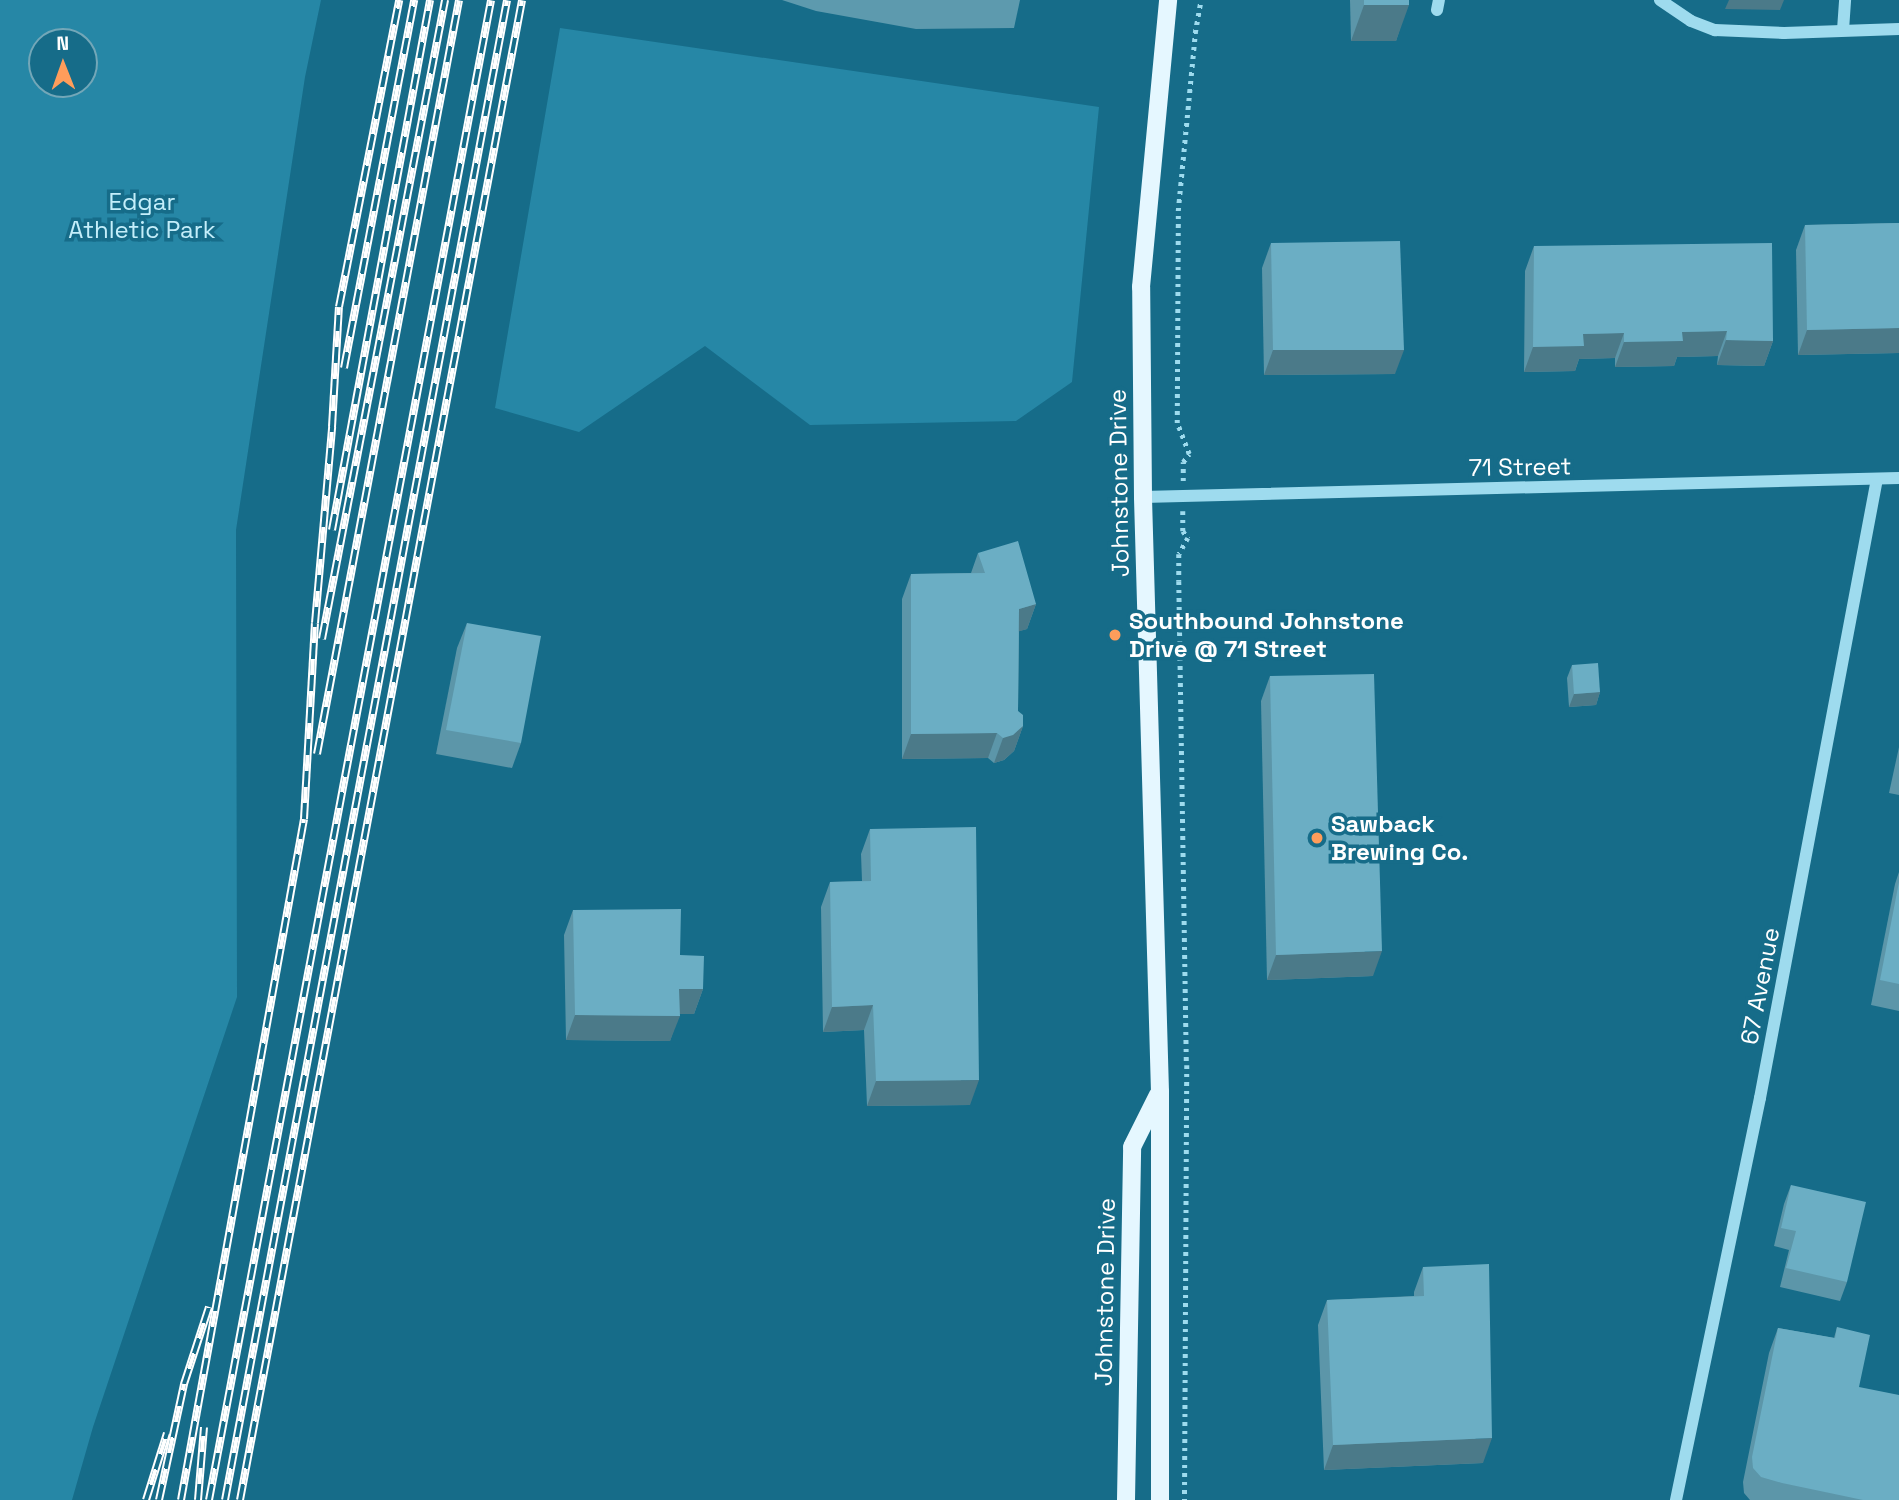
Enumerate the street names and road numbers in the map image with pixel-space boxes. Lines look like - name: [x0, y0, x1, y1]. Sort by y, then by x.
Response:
- street label: Johnstone Drive: [1103, 389, 1135, 577]
- street label: 71 Street: [1468, 452, 1572, 482]
- street label: 67 Avenue: [1735, 925, 1785, 1047]
- street label: Johnstone Drive: [1089, 1198, 1121, 1386]

